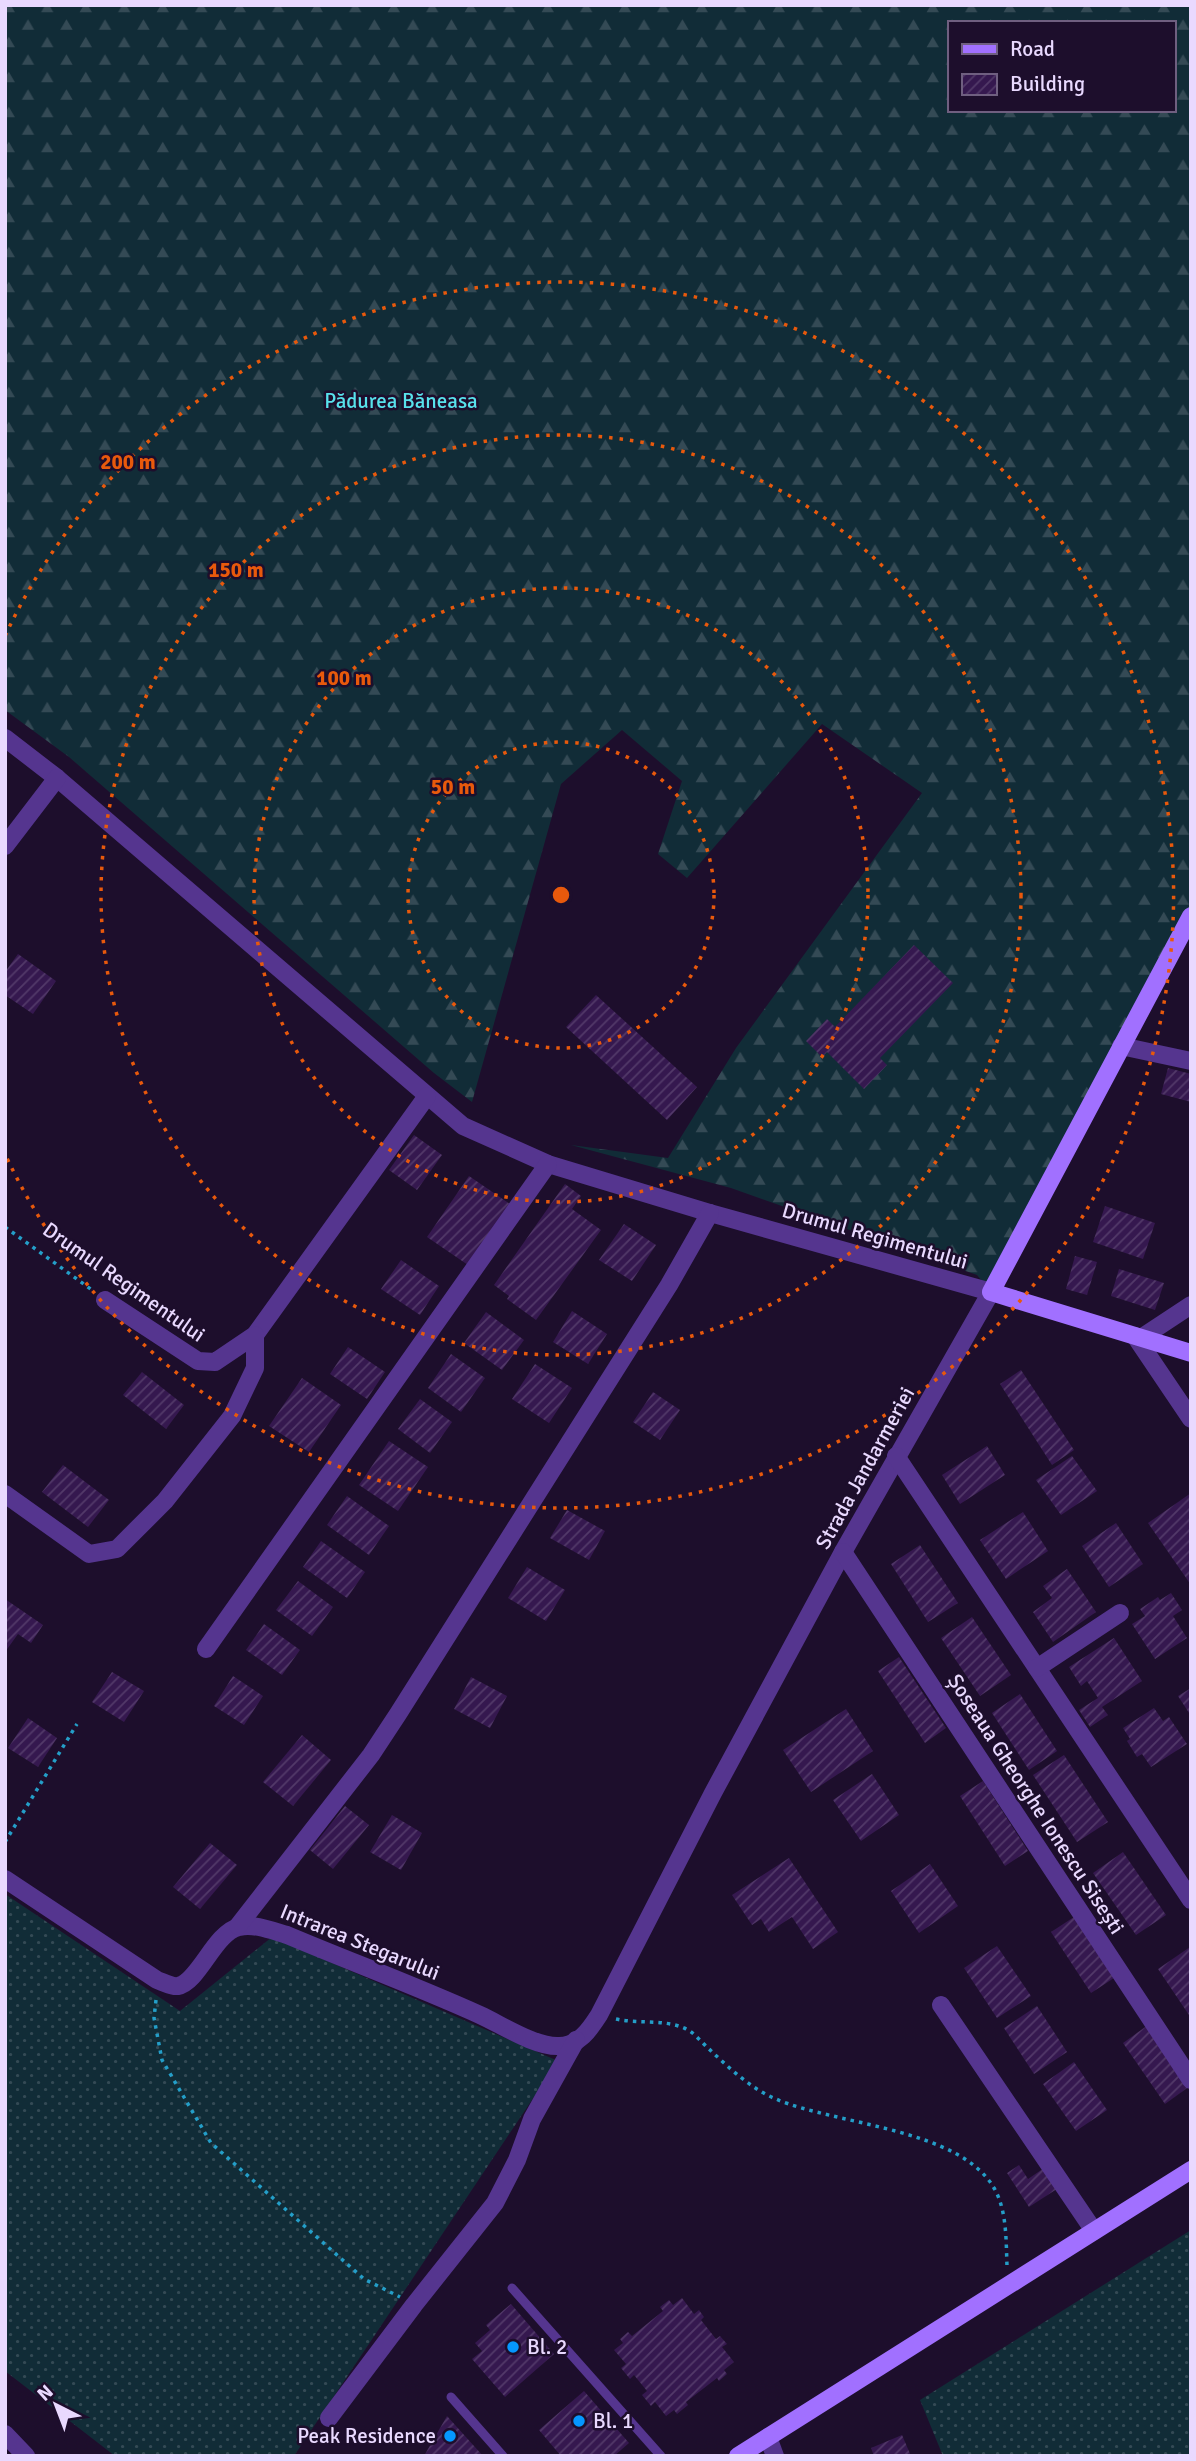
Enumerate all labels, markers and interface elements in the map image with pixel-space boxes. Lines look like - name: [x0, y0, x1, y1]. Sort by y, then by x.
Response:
- legend: [948, 21, 1175, 112]
- text: Road: [1010, 36, 1055, 62]
- text: Building: [1010, 71, 1085, 97]
- park label: Pădurea Băneasa: [324, 388, 478, 414]
- text: 200 m: [100, 449, 156, 475]
- text: 150 m: [208, 557, 264, 583]
- text: 100 m: [316, 665, 372, 691]
- text: 50 m: [431, 774, 475, 800]
- centre of rings: [549, 883, 573, 907]
- street label: Drumul Regimentului: [779, 1197, 971, 1275]
- street label: Drumul Regimentului: [38, 1216, 210, 1348]
- street label: Strada Jandarmeriei: [810, 1382, 920, 1554]
- street label: Șoseaua Gheorghe Ionescu Sisești: [942, 1669, 1130, 1939]
- street label: Intrarea Stegarului: [277, 1898, 443, 1986]
- place label: Bl. 2: [527, 2334, 567, 2360]
- marker: Bl. 2: [505, 2339, 521, 2355]
- north arrow: [21, 2370, 91, 2440]
- text: N: [32, 2380, 58, 2406]
- place label: Bl. 1: [593, 2408, 633, 2434]
- marker: Bl. 1: [571, 2413, 587, 2429]
- place label: Peak Residence: [297, 2423, 436, 2449]
- marker: Peak Residence: [442, 2428, 458, 2444]

